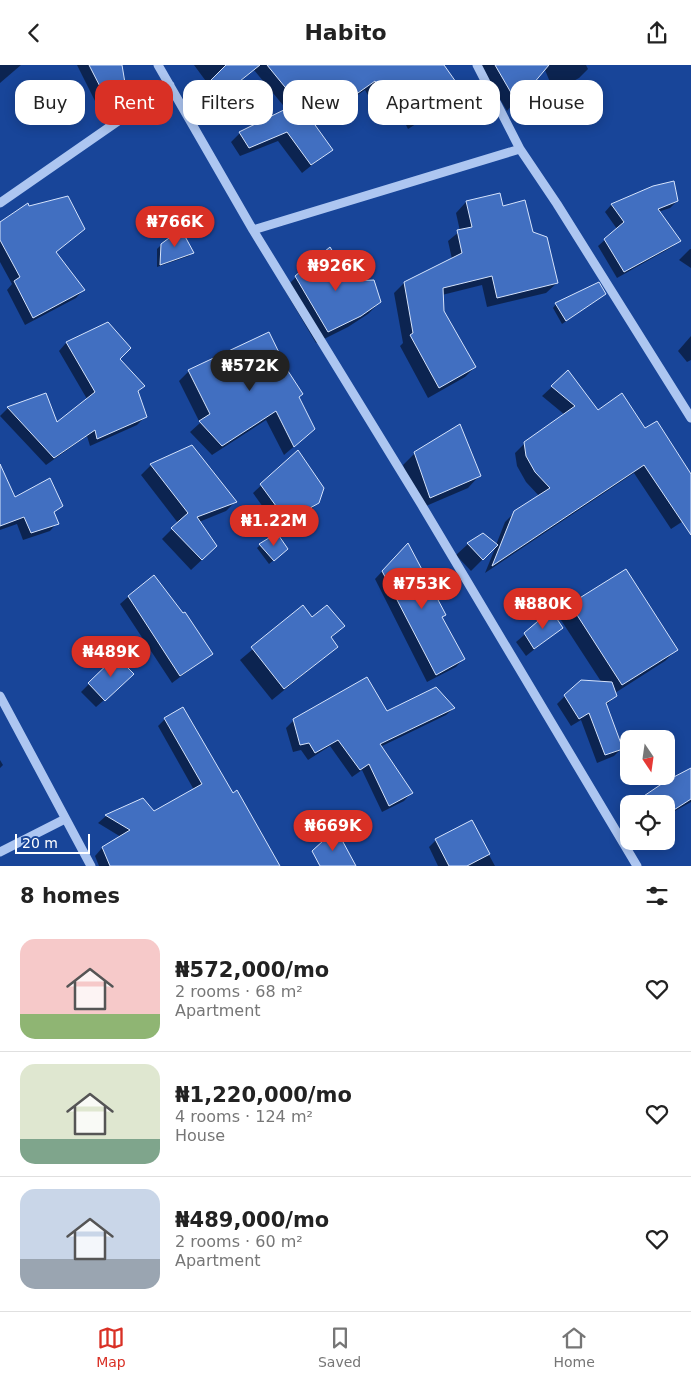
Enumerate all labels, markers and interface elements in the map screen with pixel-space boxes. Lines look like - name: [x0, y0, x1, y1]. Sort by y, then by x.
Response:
- icon: back: [20, 19, 48, 47]
- icon: share: [643, 19, 671, 47]
- text: Habito: [304, 20, 387, 45]
- chip: Buy: [15, 80, 85, 125]
- chip: Rent: [95, 80, 173, 125]
- chip: Filters: [183, 80, 273, 125]
- chip: New: [283, 80, 358, 125]
- chip: Apartment: [368, 80, 500, 125]
- chip: House: [510, 80, 603, 125]
- pin: ₦766K: [140, 205, 210, 248]
- text: ₦766K: [147, 212, 203, 231]
- pin: ₦926K: [301, 249, 371, 292]
- text: ₦926K: [308, 256, 364, 275]
- pin: ₦572K: [215, 349, 285, 392]
- text: ₦572K: [222, 356, 278, 375]
- pin: ₦1.22M: [233, 505, 315, 547]
- text: ₦1.22M: [241, 511, 307, 530]
- pin: ₦753K: [387, 567, 457, 610]
- text: ₦753K: [394, 574, 450, 593]
- pin: ₦880K: [508, 587, 578, 630]
- text: ₦880K: [515, 594, 571, 613]
- pin: ₦489K: [76, 635, 146, 678]
- text: ₦489K: [83, 642, 139, 661]
- north arrow: [620, 730, 675, 785]
- map controls: [620, 730, 675, 850]
- button: locate: [620, 795, 675, 850]
- pin: ₦669K: [298, 809, 368, 852]
- text: ₦669K: [305, 816, 361, 835]
- scale bar: [15, 831, 90, 854]
- text: 20 m: [22, 835, 58, 851]
- icon: filters: [643, 882, 671, 910]
- text: 8 homes: [20, 884, 120, 908]
- text: ₦572,000/mo: [175, 958, 329, 982]
- icon: home: [60, 959, 120, 1019]
- icon: heart: [643, 975, 671, 1003]
- text: 2 rooms · 68 m²: [175, 982, 303, 1001]
- text: Apartment: [175, 1001, 261, 1020]
- text: ₦1,220,000/mo: [175, 1083, 352, 1107]
- icon: home: [60, 1084, 120, 1144]
- icon: heart: [643, 1100, 671, 1128]
- text: 4 rooms · 124 m²: [175, 1107, 313, 1126]
- text: House: [175, 1126, 225, 1145]
- text: ₦489,000/mo: [175, 1208, 329, 1232]
- icon: home: [60, 1209, 120, 1269]
- icon: heart: [643, 1225, 671, 1253]
- text: 2 rooms · 60 m²: [175, 1232, 303, 1251]
- text: Apartment: [175, 1251, 261, 1270]
- tab: Map: [96, 1324, 126, 1370]
- tab: Saved: [318, 1324, 361, 1370]
- tab: Home: [554, 1324, 595, 1370]

